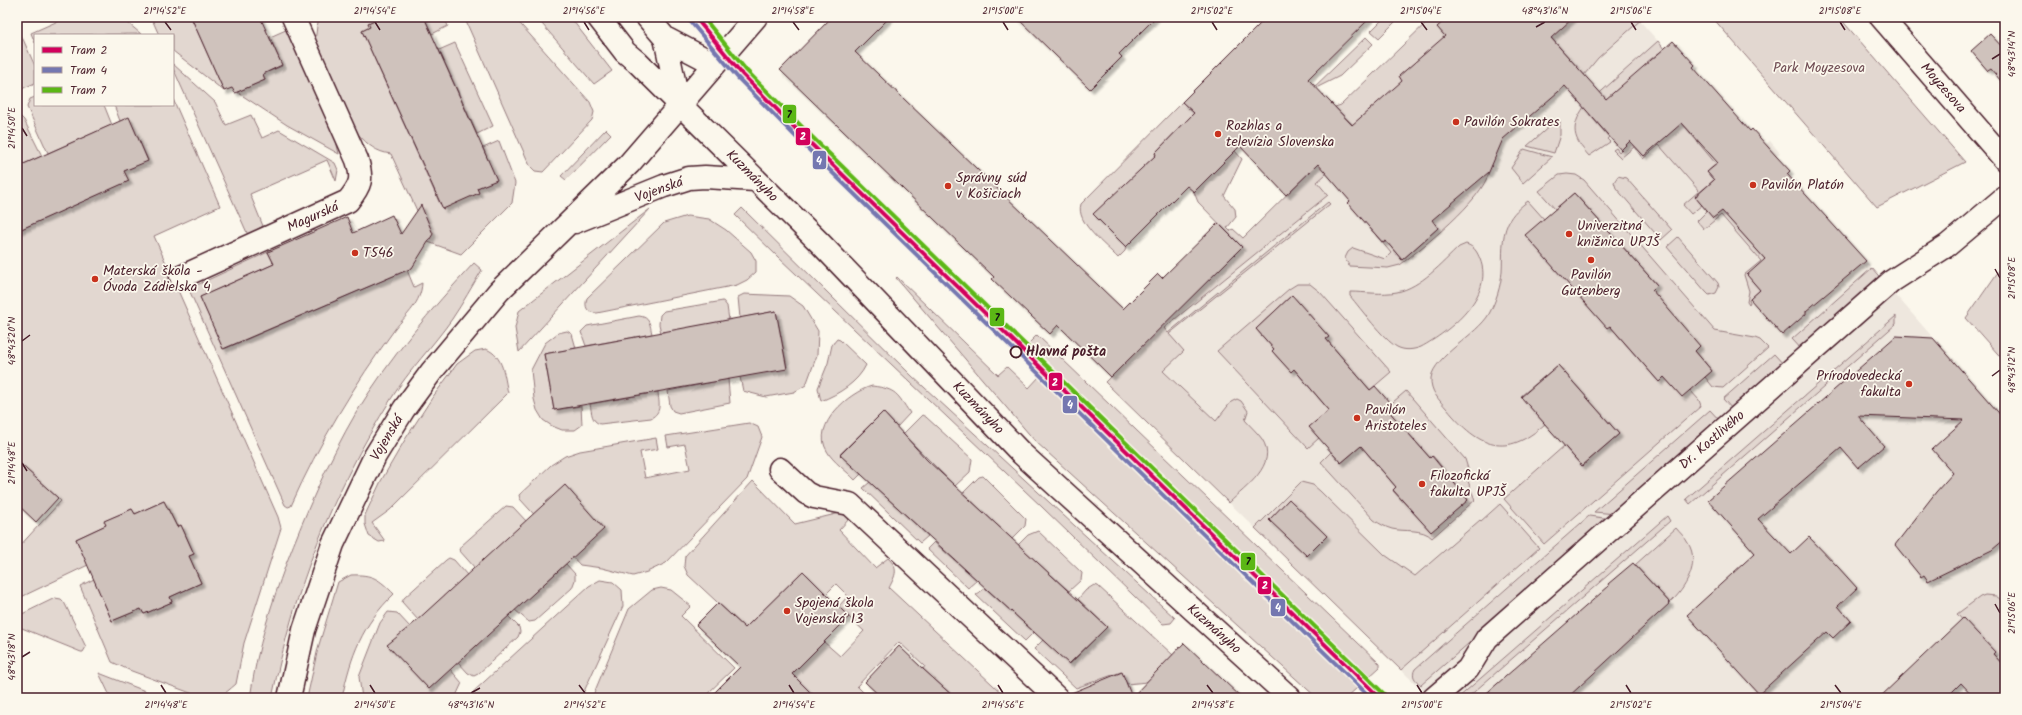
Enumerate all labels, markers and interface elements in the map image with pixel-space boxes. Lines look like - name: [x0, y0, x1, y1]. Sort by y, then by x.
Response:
- text: 21°14'52"E: [144, 3, 188, 19]
- text: 21°14'54"E: [354, 3, 397, 19]
- text: 21°14'56"E: [563, 3, 606, 19]
- text: 21°14'58"E: [772, 3, 816, 19]
- text: 21°15'00"E: [982, 3, 1025, 19]
- text: 21°15'02"E: [1191, 3, 1234, 19]
- text: 21°15'04"E: [1400, 3, 1443, 19]
- text: 48°43'16"N: [1522, 3, 1568, 19]
- text: 21°15'06"E: [1610, 3, 1653, 19]
- text: 21°15'08"E: [1819, 3, 1862, 19]
- text: 48°43'14"N: [2004, 31, 2020, 77]
- legend: [34, 34, 174, 106]
- text: Tram 2: [70, 41, 107, 60]
- park label: Park Moyzesova: [1773, 57, 1865, 79]
- street label: Moyzesova: [1915, 58, 1971, 118]
- text: Tram 4: [70, 61, 107, 80]
- text: Tram 7: [70, 81, 106, 100]
- line badge: 7: [782, 104, 797, 124]
- text: 21°14'50"E: [4, 106, 20, 149]
- text: 7: [786, 106, 792, 124]
- place label: Pavilón Sokrates: [1464, 111, 1560, 133]
- place label: Rozhlas a televízia Slovenska: [1226, 115, 1334, 153]
- marker: Pavilón Sokrates: [1451, 117, 1461, 127]
- line badge: 2: [795, 127, 811, 146]
- text: 2: [800, 128, 806, 146]
- marker: Rozhlas a televízia Slovenska: [1213, 129, 1223, 139]
- street label: Kuzmányho: [721, 145, 783, 207]
- line badge: 4: [812, 150, 827, 170]
- text: 4: [816, 152, 822, 170]
- place label: Správny súd v Košiciach: [956, 167, 1028, 205]
- street label: Vojenská: [632, 171, 688, 209]
- place label: Pavilón Platón: [1761, 174, 1844, 196]
- marker: Pavilón Platón: [1748, 180, 1758, 190]
- marker: Správny súd v Košiciach: [943, 181, 953, 191]
- street label: Magurská: [284, 195, 344, 238]
- place label: Univerzitná knižnica UPJŠ: [1577, 215, 1661, 253]
- marker: Univerzitná knižnica UPJŠ: [1564, 229, 1574, 239]
- place label: T546: [363, 242, 394, 264]
- marker: T546: [350, 248, 360, 258]
- marker: Pavilón Gutenberg: [1586, 255, 1596, 265]
- text: 21°15'08"E: [2004, 256, 2020, 299]
- place label: Materská škola - Óvoda Zádielska 4: [103, 260, 211, 298]
- place label: Pavilón Gutenberg: [1561, 264, 1621, 302]
- marker: Materská škola - Óvoda Zádielska 4: [90, 274, 100, 284]
- line badge: 7: [989, 307, 1005, 327]
- text: 7: [994, 309, 1000, 327]
- text: 48°43'20"N: [4, 317, 20, 365]
- place label: Hlavná pošta: [1026, 341, 1106, 363]
- marker: Hlavná pošta: [1009, 345, 1023, 359]
- text: 48°43'12"N: [2004, 346, 2020, 393]
- place label: Prírodovedecká fakulta: [1816, 365, 1902, 403]
- line badge: 2: [1048, 372, 1063, 391]
- text: 2: [1052, 374, 1058, 392]
- street label: Kuzmányho: [947, 376, 1009, 440]
- marker: Prírodovedecká fakulta: [1904, 379, 1914, 389]
- line badge: 4: [1062, 395, 1078, 414]
- text: 4: [1067, 396, 1073, 414]
- place label: Pavilón Aristoteles: [1365, 399, 1427, 437]
- street label: Dr. Kostlivého: [1674, 405, 1750, 475]
- street label: Vojenská: [365, 410, 410, 465]
- marker: Pavilón Aristoteles: [1352, 413, 1362, 423]
- text: 21°14'48"E: [4, 440, 20, 485]
- place label: Filozofická fakulta UPJŠ: [1430, 465, 1508, 503]
- marker: Filozofická fakulta UPJŠ: [1417, 479, 1427, 489]
- line badge: 7: [1240, 552, 1256, 571]
- text: 7: [1245, 553, 1251, 571]
- line badge: 2: [1257, 576, 1272, 595]
- text: 2: [1262, 577, 1268, 595]
- text: 21°15'06"E: [2004, 591, 2020, 634]
- place label: Spojená škola Vojenská 13: [795, 592, 874, 630]
- street label: Kuzmányho: [1182, 598, 1246, 660]
- line badge: 4: [1270, 598, 1286, 617]
- text: 4: [1275, 599, 1281, 617]
- marker: Spojená škola Vojenská 13: [782, 606, 792, 616]
- text: 48°43'18"N: [4, 633, 20, 680]
- text: 21°14'48"E: [144, 697, 189, 713]
- text: 21°14'50"E: [354, 697, 397, 713]
- text: 48°43'16"N: [448, 697, 494, 713]
- text: 21°14'52"E: [564, 697, 608, 713]
- text: 21°14'54"E: [773, 697, 816, 713]
- text: 21°14'56"E: [982, 697, 1025, 713]
- text: 21°14'58"E: [1192, 697, 1236, 713]
- text: 21°15'00"E: [1401, 697, 1444, 713]
- text: 21°15'02"E: [1610, 697, 1653, 713]
- text: 21°15'04"E: [1820, 697, 1863, 713]

